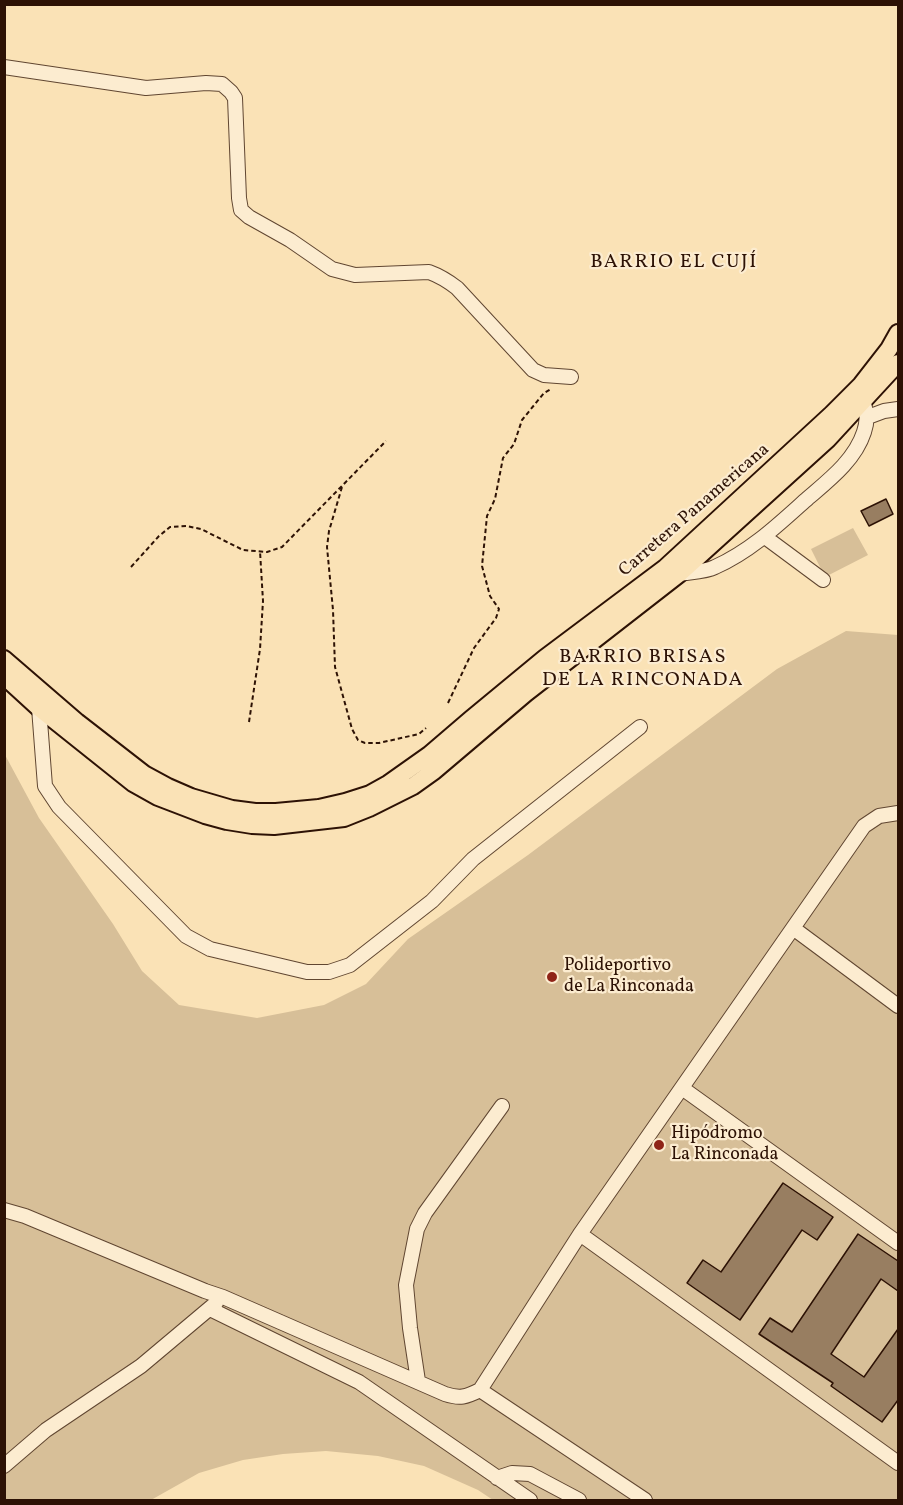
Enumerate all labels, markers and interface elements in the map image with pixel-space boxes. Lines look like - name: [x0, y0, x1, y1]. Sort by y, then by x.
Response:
- district label: BARRIO EL CUJÍ: [590, 251, 758, 275]
- street label: Carretera Panamericana: [615, 440, 775, 582]
- district label: BARRIO BRISAS DE LA RINCONADA: [542, 646, 744, 693]
- place label: Polideportivo de La Rinconada: [564, 956, 694, 998]
- marker: Polideportivo de La Rinconada: [545, 970, 559, 984]
- place label: Hipódromo La Rinconada: [671, 1124, 779, 1166]
- marker: Hipódromo La Rinconada: [652, 1138, 666, 1152]

